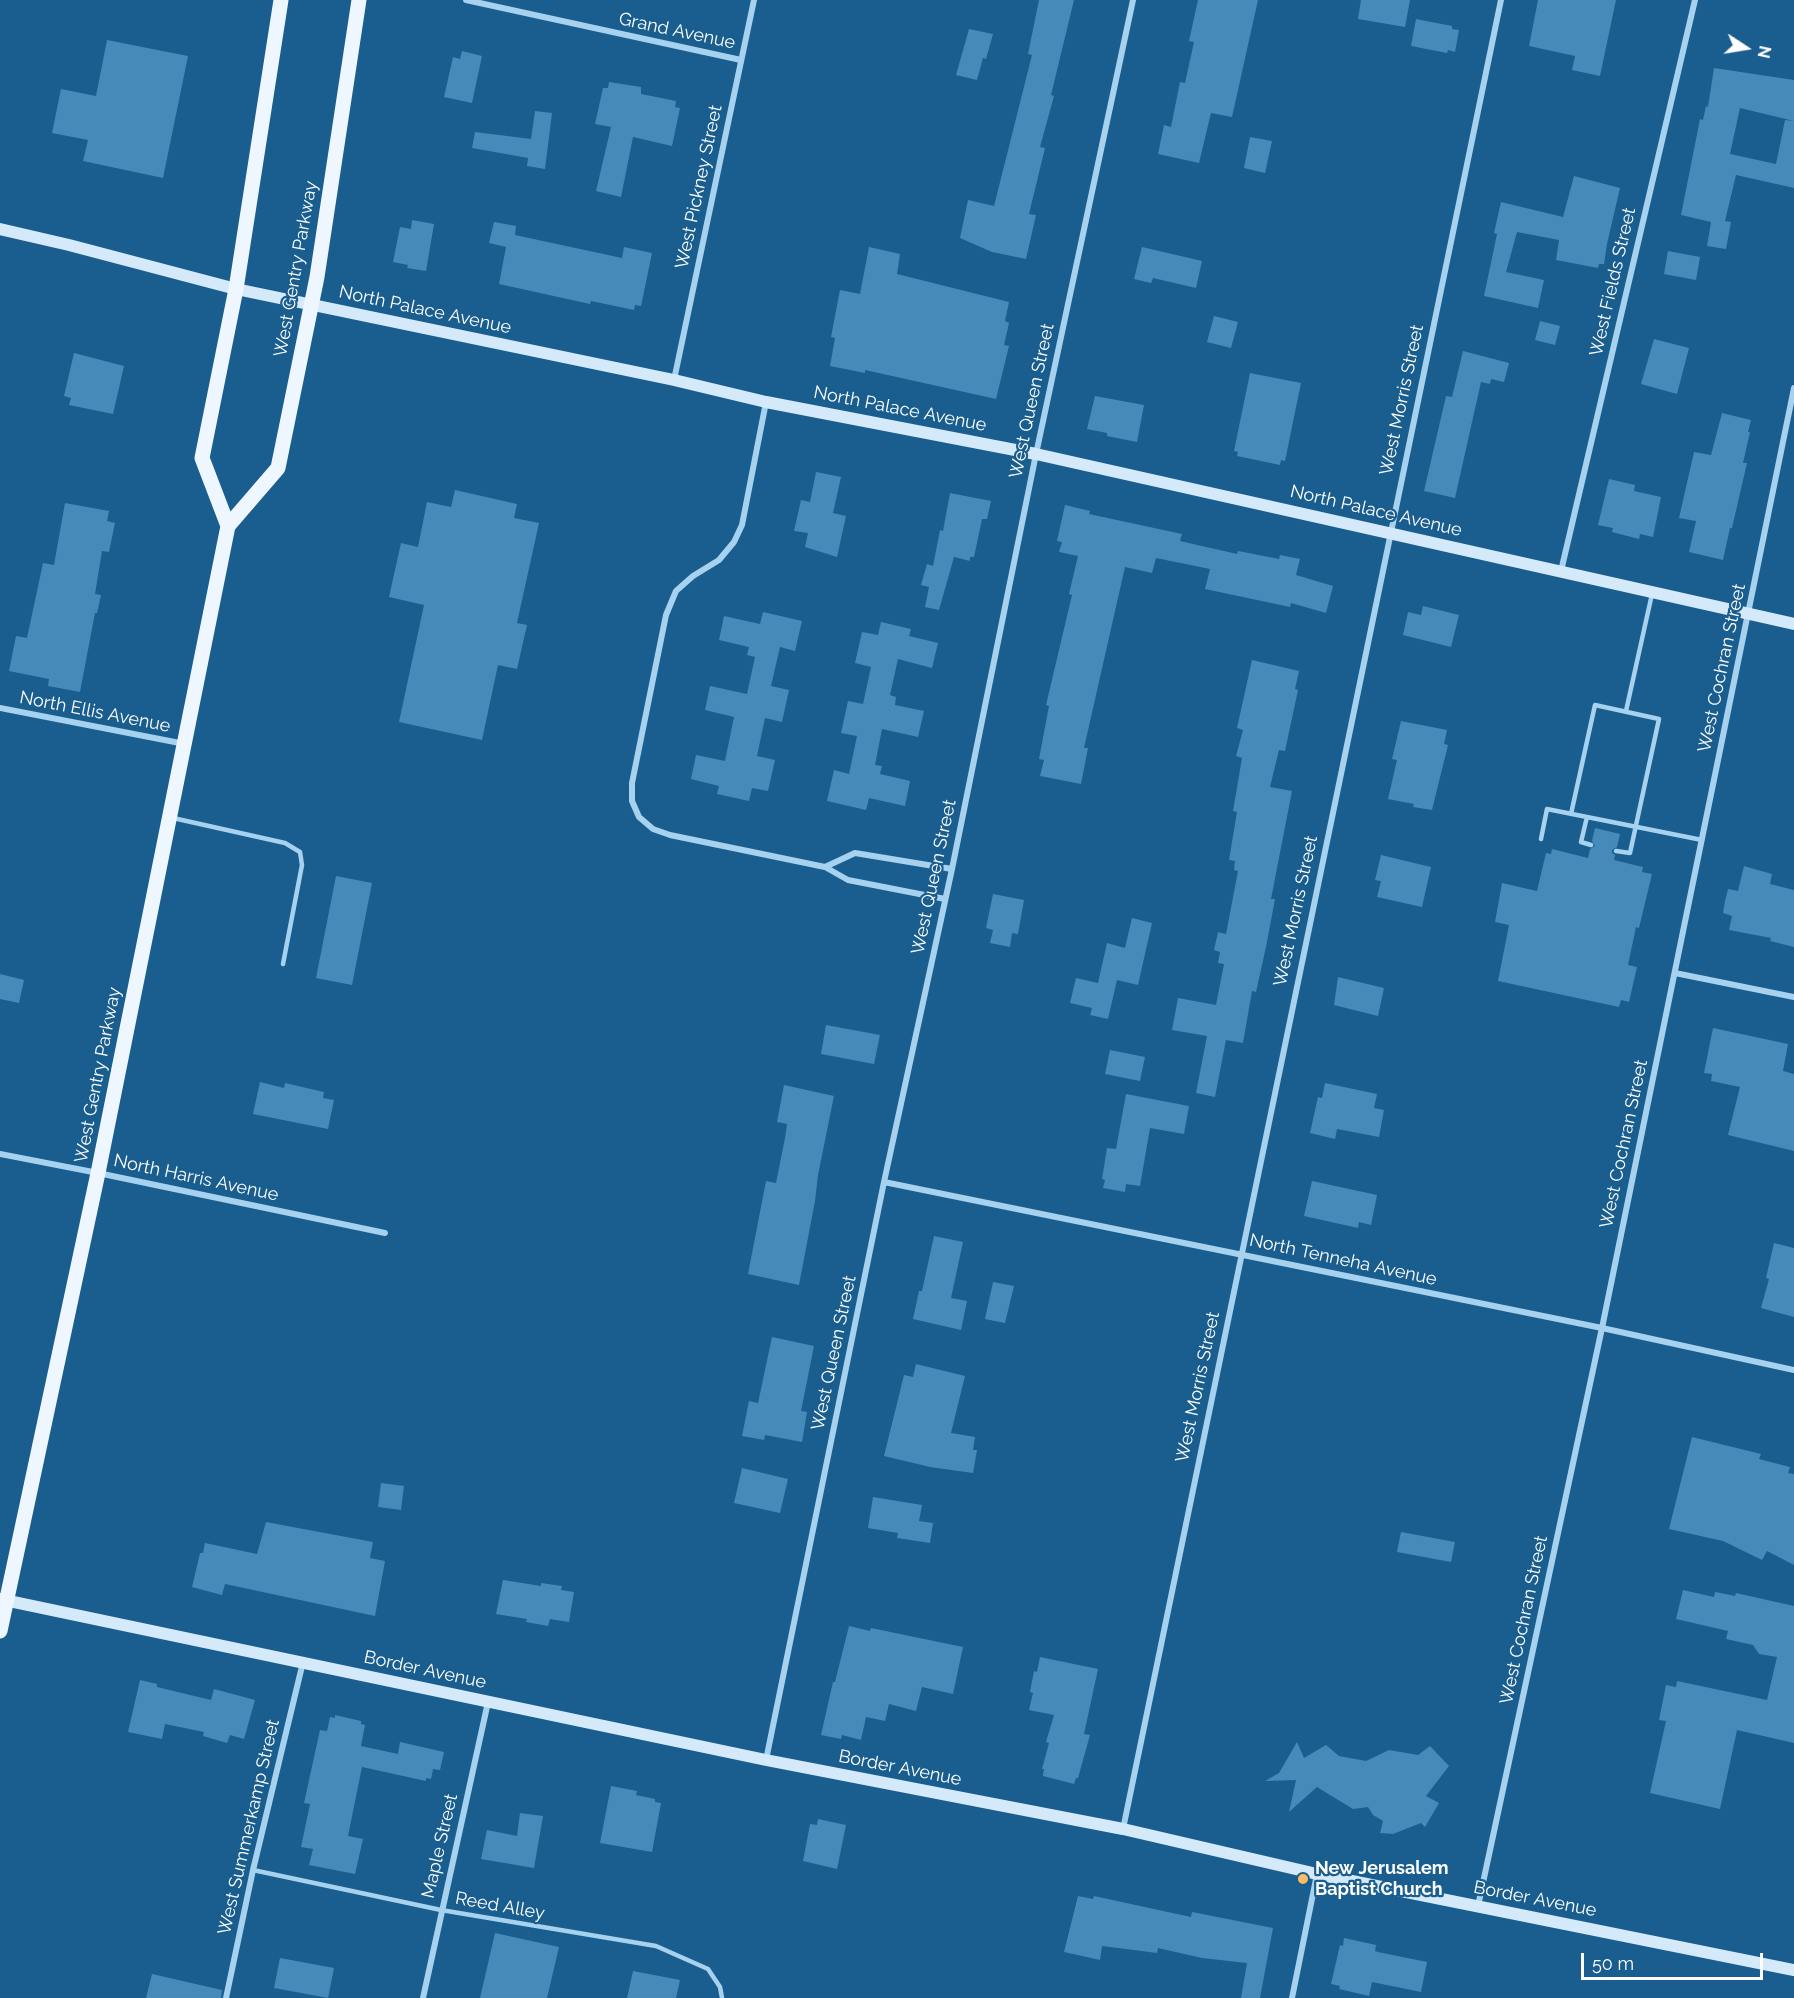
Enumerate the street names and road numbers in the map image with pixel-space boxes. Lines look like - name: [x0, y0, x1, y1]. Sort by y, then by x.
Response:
- street label: Grand Avenue: [617, 8, 737, 54]
- street label: West Pickney Street: [671, 103, 727, 271]
- street label: West Gentry Parkway: [270, 179, 322, 359]
- street label: West Fields Street: [1585, 206, 1641, 358]
- street label: North Palace Avenue: [337, 281, 513, 339]
- street label: West Queen Street: [1005, 322, 1059, 480]
- street label: West Morris Street: [1375, 323, 1429, 477]
- street label: North Palace Avenue: [812, 382, 988, 436]
- street label: North Palace Avenue: [1288, 481, 1464, 541]
- street label: West Cochran Street: [1694, 582, 1750, 754]
- street label: North Ellis Avenue: [18, 687, 172, 737]
- street label: West Queen Street: [907, 798, 961, 956]
- street label: West Morris Street: [1269, 834, 1323, 988]
- street label: West Gentry Parkway: [70, 985, 126, 1165]
- street label: West Cochran Street: [1596, 1058, 1652, 1230]
- street label: North Harris Avenue: [112, 1150, 280, 1206]
- street label: North Tenneha Avenue: [1247, 1230, 1439, 1290]
- street label: West Queen Street: [807, 1274, 861, 1432]
- street label: West Morris Street: [1171, 1310, 1225, 1464]
- street label: West Cochran Street: [1496, 1534, 1552, 1706]
- street label: Border Avenue: [362, 1646, 488, 1694]
- street label: West Summerkamp Street: [214, 1717, 284, 1937]
- street label: Border Avenue: [837, 1746, 963, 1790]
- street label: Maple Street: [417, 1792, 463, 1900]
- street label: Border Avenue: [1472, 1877, 1598, 1921]
- street label: Reed Alley: [454, 1888, 546, 1924]

